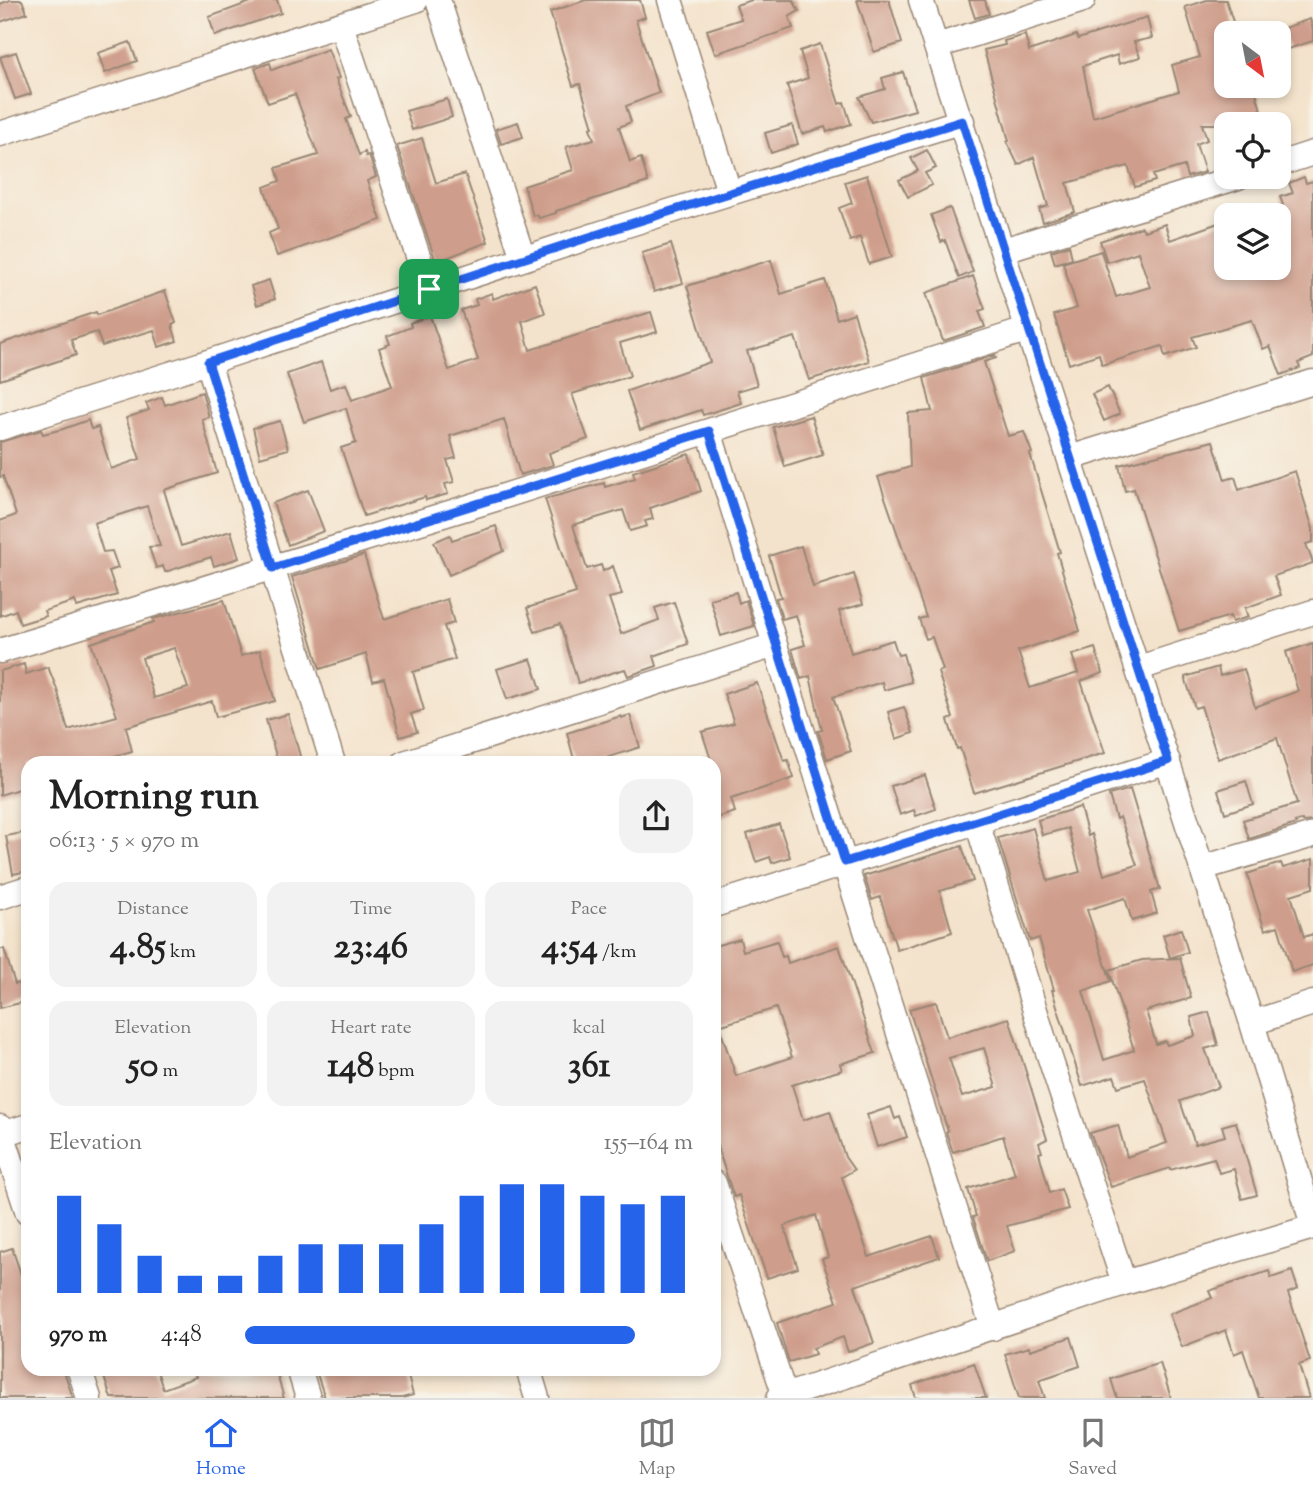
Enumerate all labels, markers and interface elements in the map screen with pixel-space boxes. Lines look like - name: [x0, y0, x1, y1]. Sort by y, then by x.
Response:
- north arrow: [1214, 21, 1292, 98]
- map controls: [1214, 21, 1291, 280]
- button: locate: [1214, 112, 1291, 189]
- button: layers: [1214, 203, 1291, 280]
- pin: [399, 259, 459, 319]
- icon: arrive: [410, 270, 448, 308]
- text: Morning run: [49, 772, 259, 826]
- button: share: [619, 779, 693, 853]
- text: 06:13 · 5 × 970 m: [49, 825, 199, 858]
- text: Distance: [117, 896, 189, 923]
- text: Time: [350, 896, 392, 923]
- text: Pace: [571, 896, 607, 923]
- text: 4.85: [110, 923, 166, 974]
- text: 23:46: [334, 923, 408, 974]
- text: 4:54: [542, 923, 598, 974]
- text: km: [166, 939, 196, 966]
- text: /km: [598, 939, 636, 966]
- text: Elevation: [114, 1015, 192, 1042]
- text: Heart rate: [330, 1015, 412, 1042]
- text: kcal: [573, 1015, 605, 1042]
- text: 50: [128, 1042, 158, 1093]
- text: 148: [327, 1042, 374, 1093]
- text: 361: [568, 1042, 610, 1093]
- text: m: [158, 1058, 178, 1085]
- text: bpm: [374, 1058, 415, 1085]
- text: Elevation: [49, 1127, 142, 1160]
- text: 155–164 m: [604, 1127, 693, 1160]
- text: 970 m: [49, 1319, 107, 1352]
- text: 4:48: [161, 1319, 202, 1352]
- tab: Home: [196, 1414, 246, 1483]
- tab: Map: [638, 1414, 676, 1483]
- tab: Saved: [1068, 1414, 1117, 1483]

